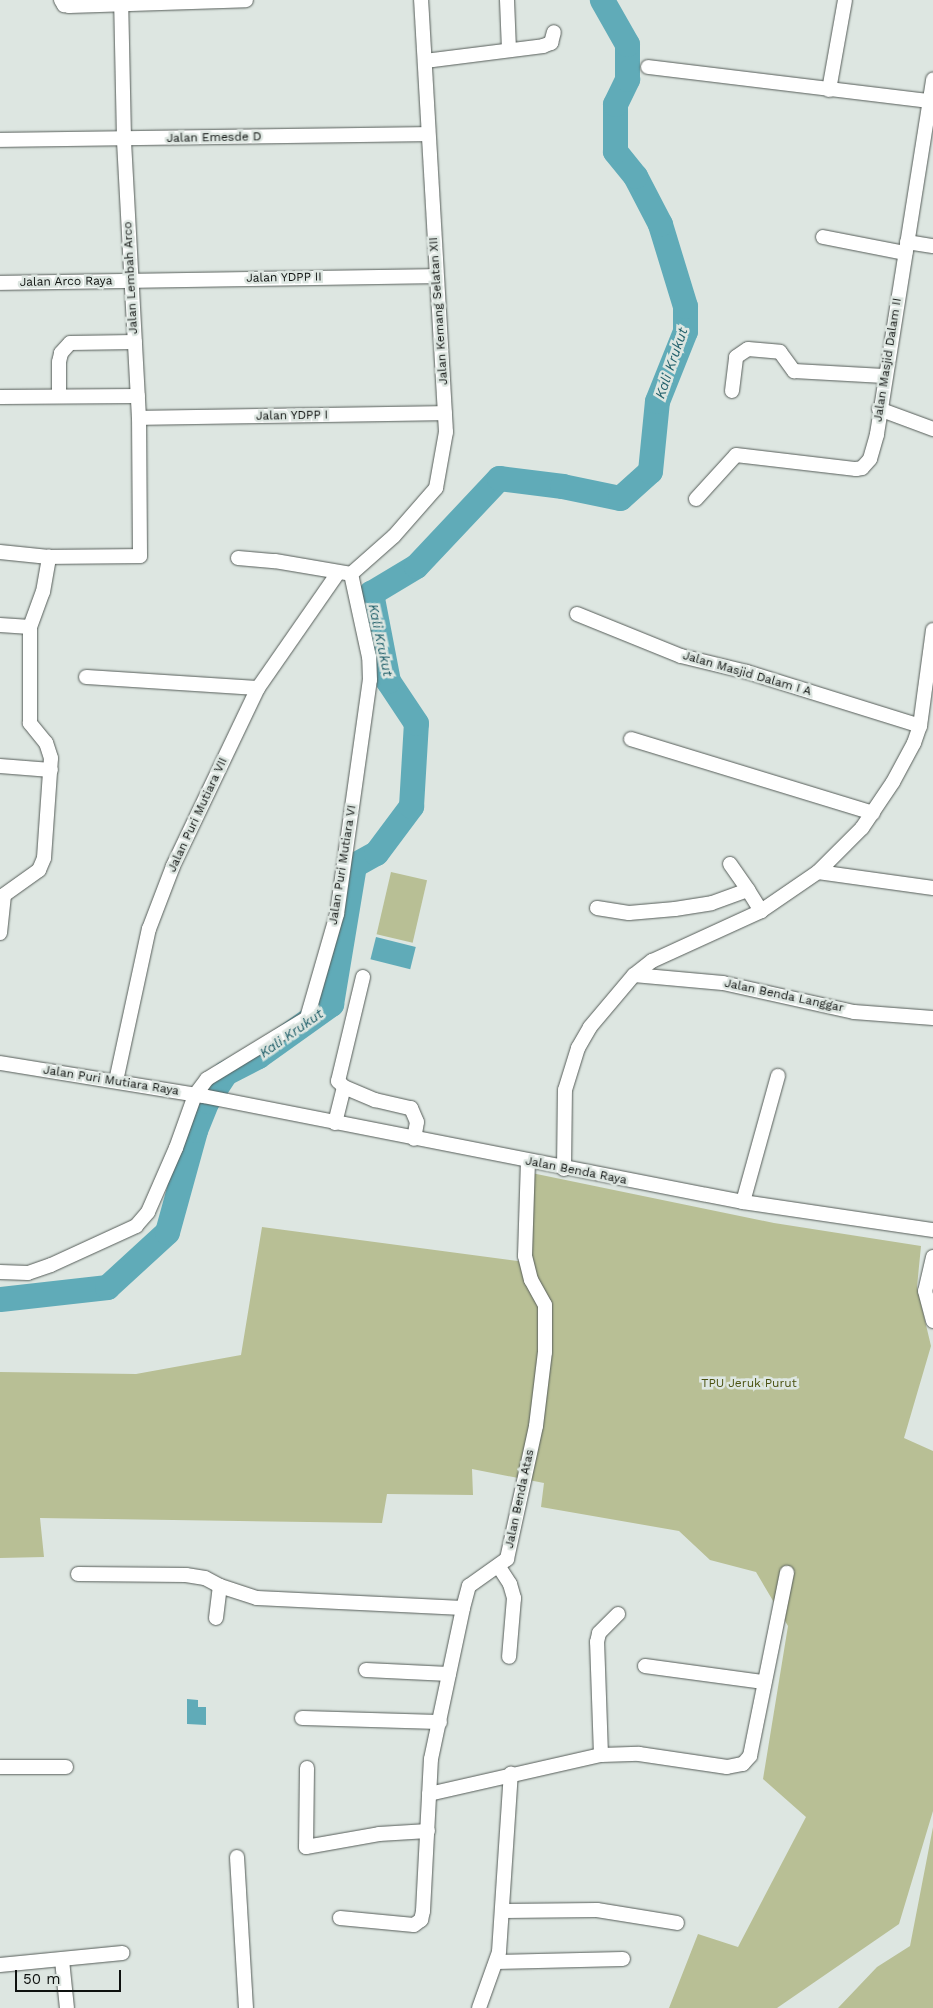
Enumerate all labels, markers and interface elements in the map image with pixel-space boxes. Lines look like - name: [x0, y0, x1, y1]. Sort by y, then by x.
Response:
- street label: Jalan Emesde D: [166, 130, 262, 146]
- street label: Jalan Lembah Arco: [121, 221, 141, 335]
- street label: Jalan Kemang Selatan XII: [427, 237, 451, 385]
- street label: Jalan YDPP II: [246, 270, 322, 286]
- street label: Jalan Arco Raya: [19, 274, 113, 290]
- street label: Jalan Masjid Dalam II: [871, 297, 905, 423]
- water label: Kali Krukut: [651, 325, 691, 401]
- street label: Jalan YDPP I: [255, 408, 329, 424]
- water label: Kali Krukut: [365, 602, 397, 678]
- street label: Jalan Masjid Dalam I A: [681, 649, 813, 699]
- street label: Jalan Puri Mutiara VII: [165, 755, 231, 875]
- street label: Jalan Puri Mutiara VI: [326, 804, 360, 926]
- street label: Jalan Benda Langgar: [723, 976, 845, 1016]
- water label: Kali Krukut: [256, 1005, 326, 1061]
- street label: Jalan Puri Mutiara Raya: [42, 1063, 180, 1099]
- street label: Jalan Benda Raya: [524, 1154, 628, 1188]
- park label: TPU Jeruk Purut: [701, 1377, 797, 1391]
- street label: Jalan Benda Atas: [502, 1448, 538, 1550]
- scale bar: [18, 1960, 124, 1992]
- text: 50 m: [23, 1970, 60, 1988]

